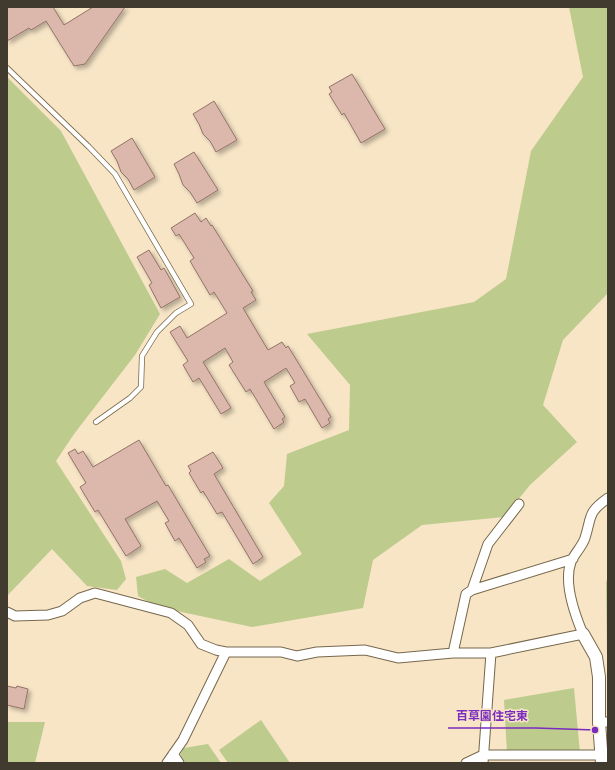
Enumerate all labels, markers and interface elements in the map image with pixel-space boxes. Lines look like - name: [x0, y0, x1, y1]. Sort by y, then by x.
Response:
- callout: 百草園住宅東: [448, 704, 536, 728]
- text: 百草園住宅東: [456, 708, 528, 723]

